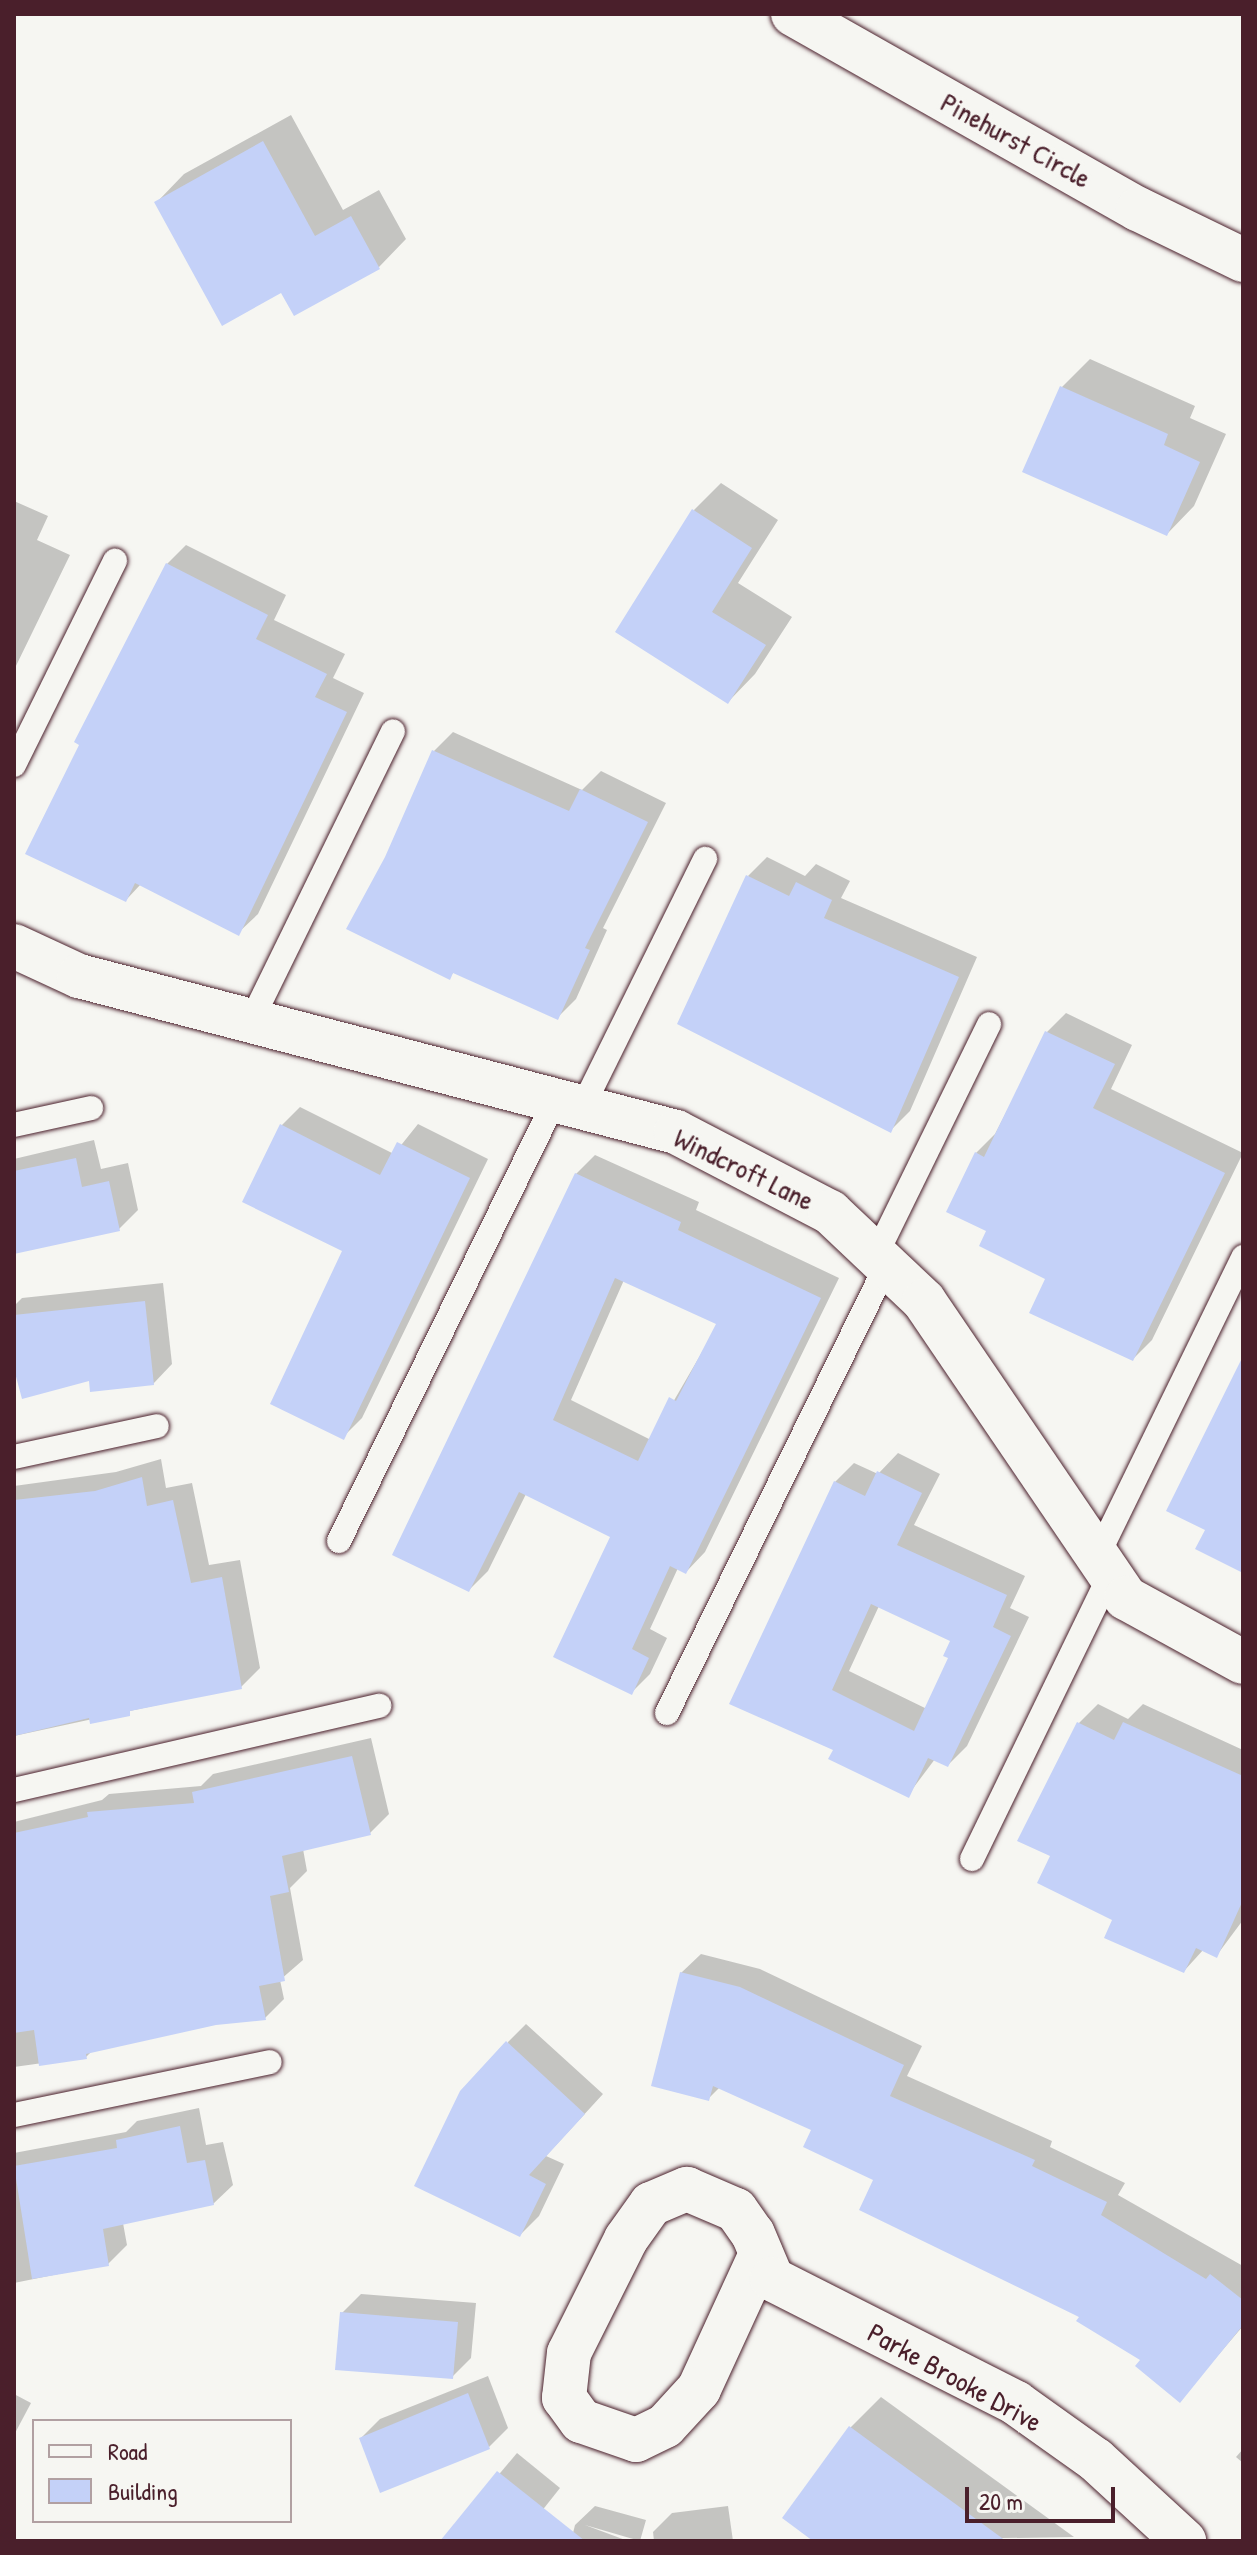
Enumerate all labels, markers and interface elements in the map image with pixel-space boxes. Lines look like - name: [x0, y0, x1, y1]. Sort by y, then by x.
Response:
- street label: Pinehurst Circle: [935, 85, 1097, 195]
- street label: Windcroft Lane: [669, 1121, 819, 1217]
- street label: Parke Brooke Drive: [862, 2315, 1048, 2439]
- legend: [32, 2419, 292, 2523]
- text: Road: [108, 2435, 147, 2467]
- scale bar: [969, 2471, 1119, 2521]
- text: Building: [108, 2475, 178, 2507]
- text: 20 m: [979, 2485, 1023, 2517]

